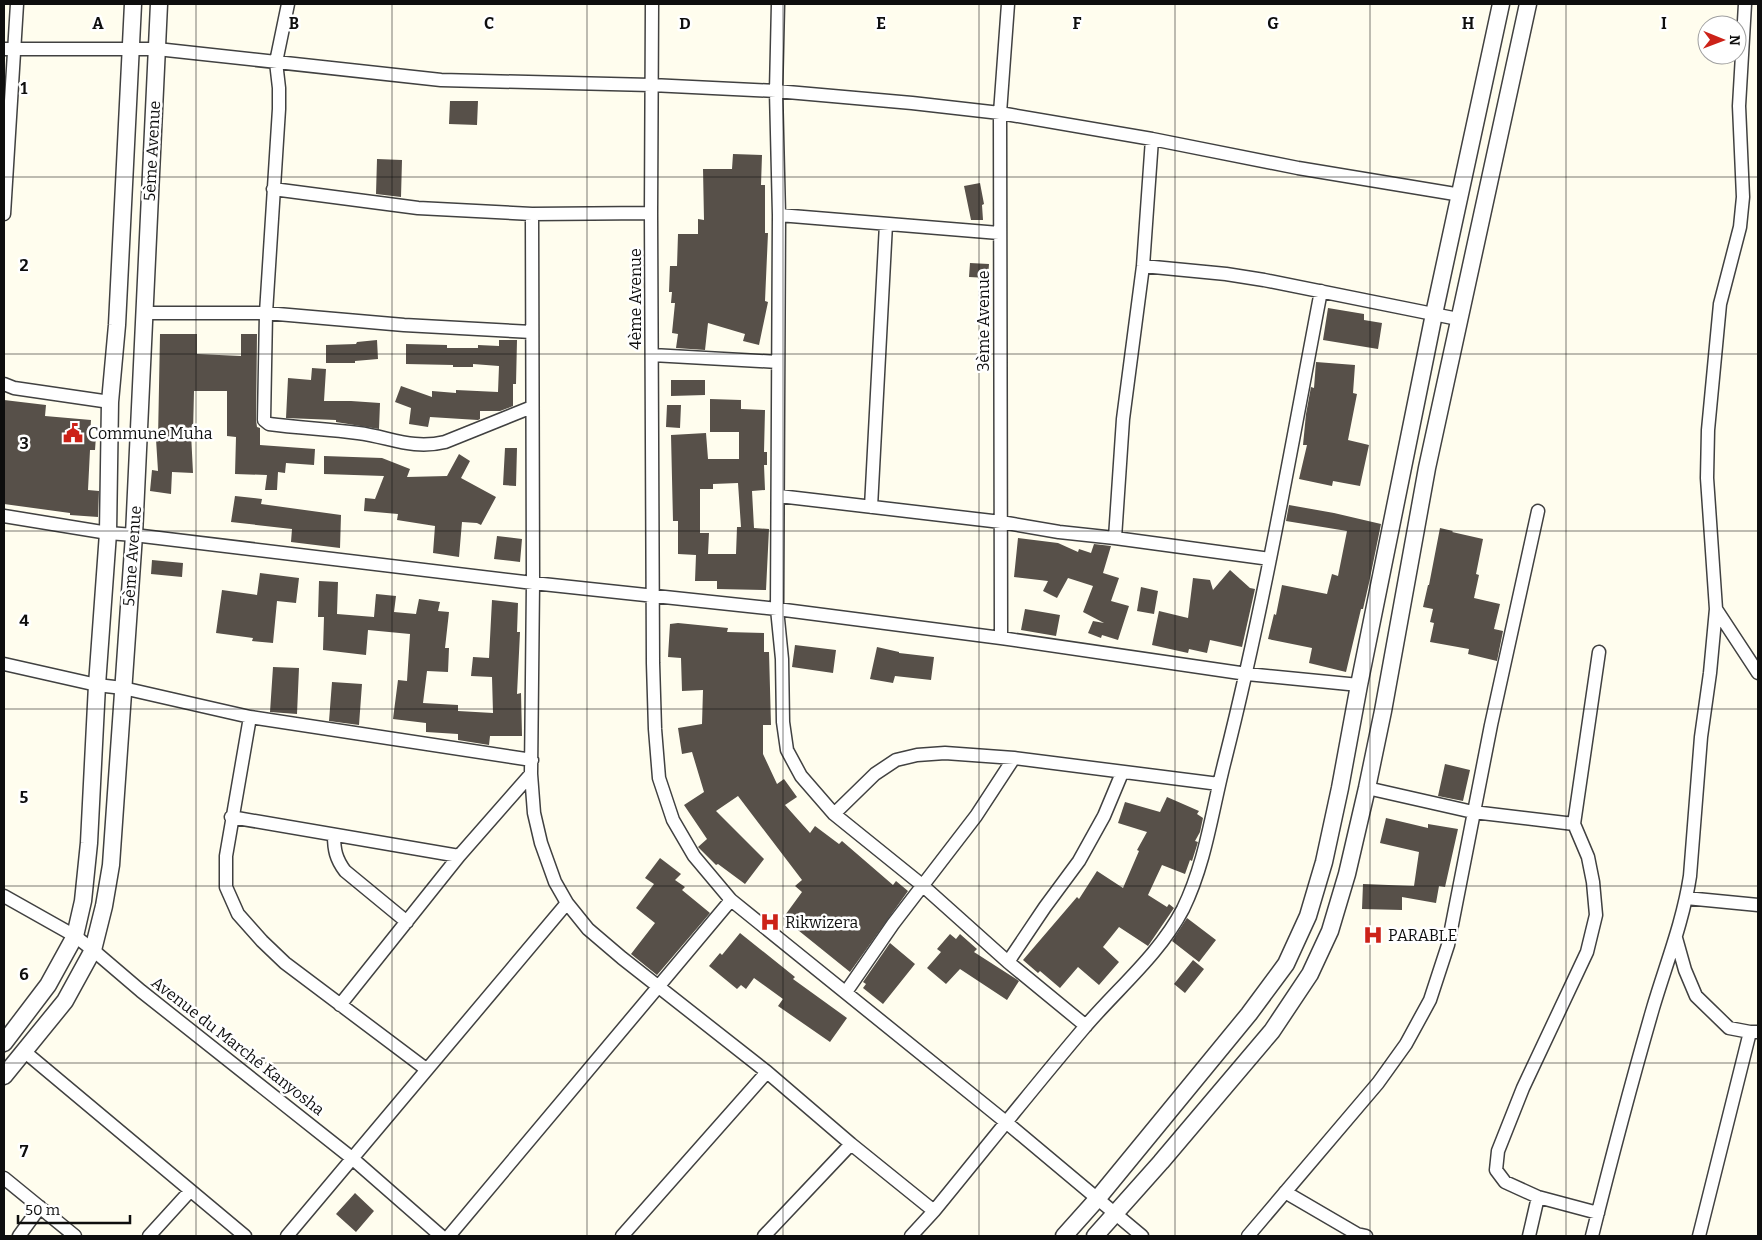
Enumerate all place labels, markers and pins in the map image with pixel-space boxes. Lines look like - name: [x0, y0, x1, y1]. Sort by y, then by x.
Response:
- public building icon: Commune Muha: [62, 422, 84, 444]
- place label: Commune Muha: [88, 424, 213, 443]
- hospital icon: Rikwizera: [759, 911, 781, 933]
- place label: Rikwizera: [785, 913, 858, 932]
- hospital icon: PARABLE: [1362, 924, 1384, 946]
- place label: PARABLE: [1388, 926, 1457, 945]

